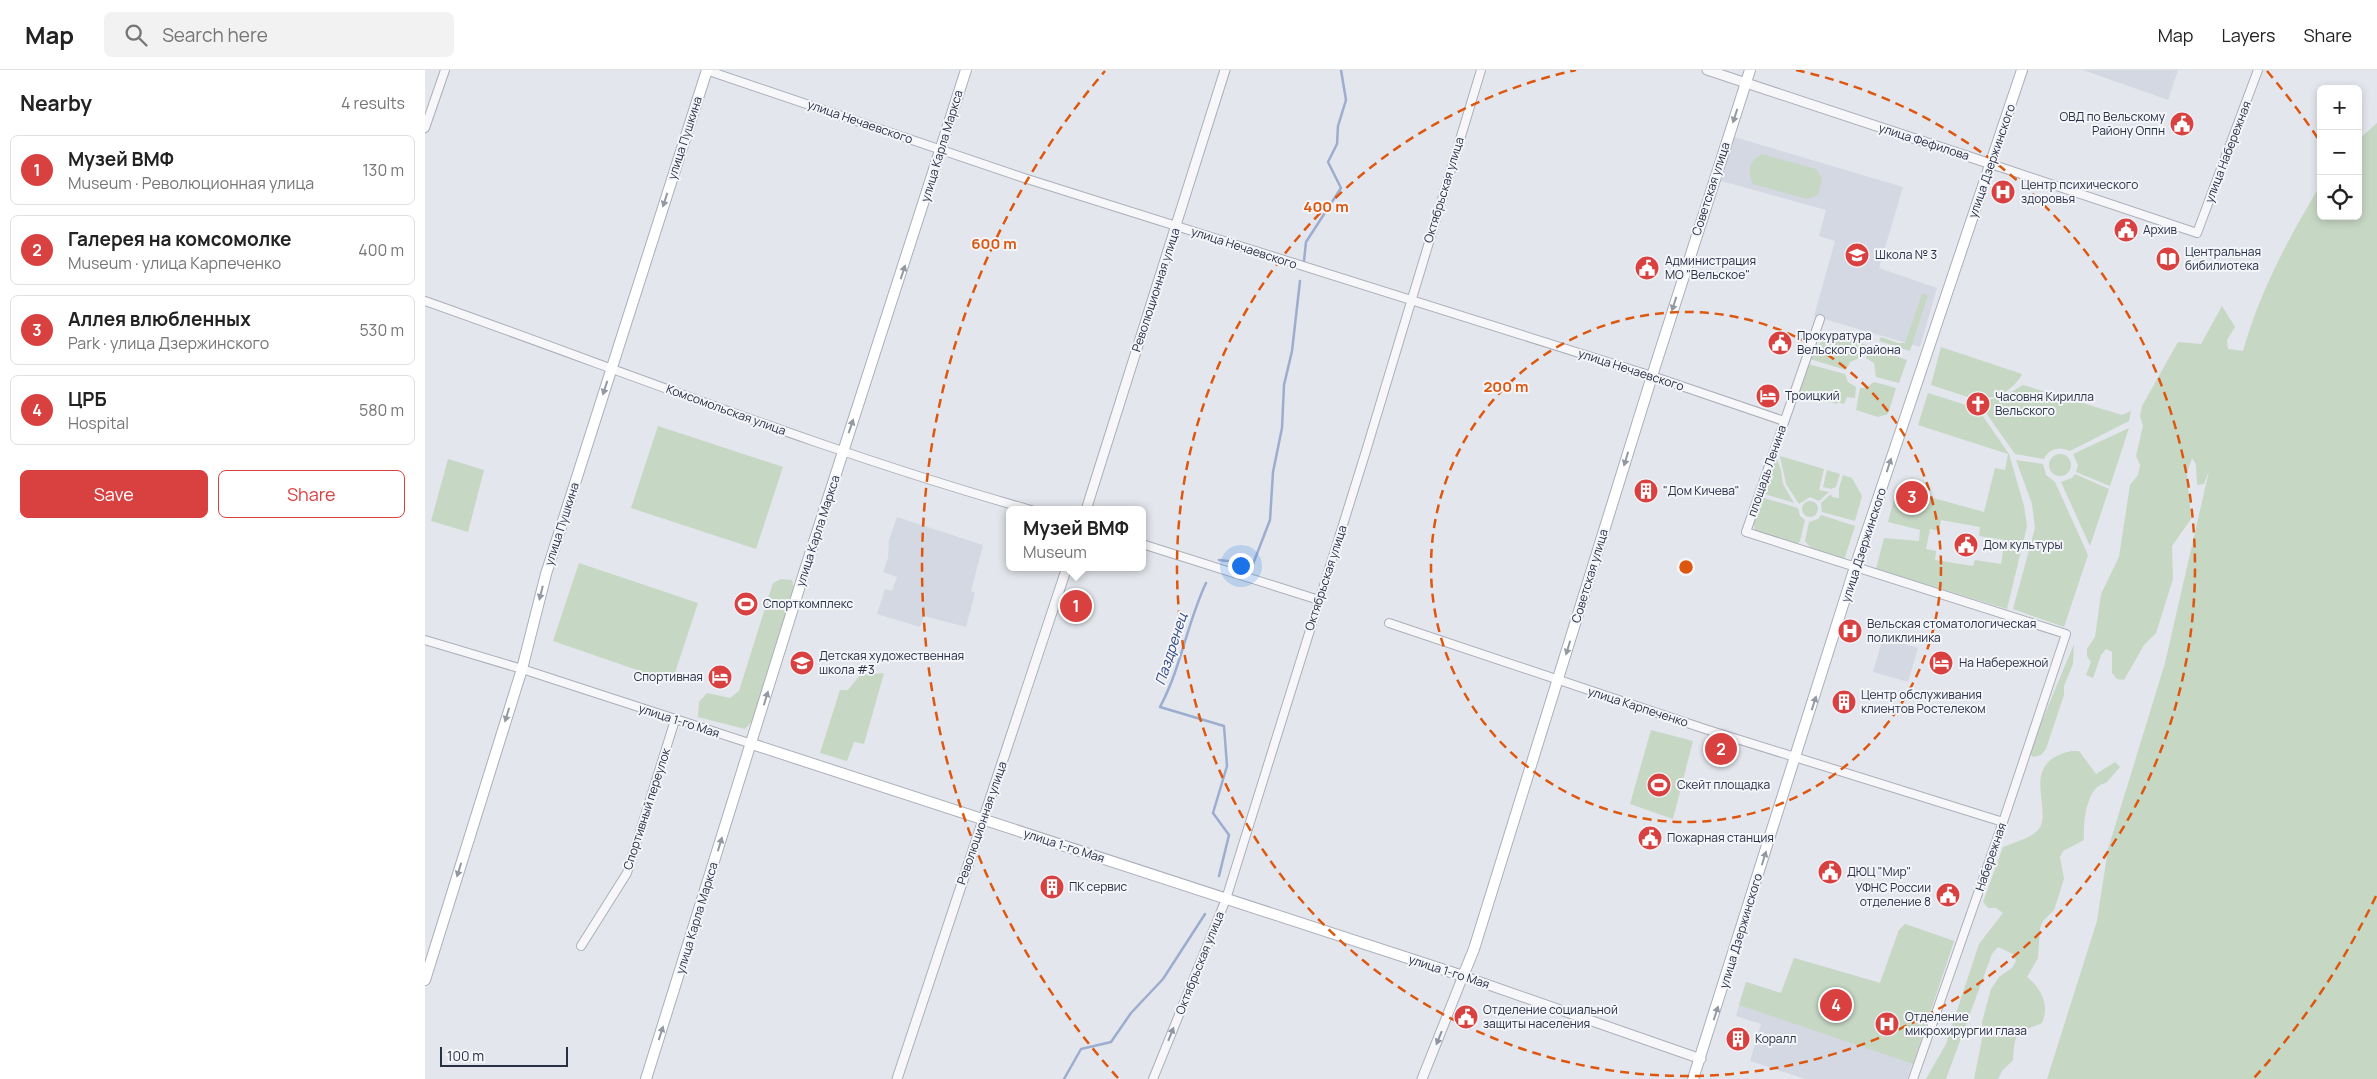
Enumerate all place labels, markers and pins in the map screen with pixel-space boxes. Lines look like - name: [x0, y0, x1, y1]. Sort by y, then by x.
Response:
- place label: ОВД по Вельскому Району Оппн: [2059, 108, 2166, 139]
- public building icon: ОВД по Вельскому Району Оппн: [2169, 111, 2195, 137]
- place label: Центр психического здоровья: [2021, 176, 2138, 207]
- hospital icon: Центр психического здоровья: [1990, 179, 2016, 205]
- public building icon: Архив: [2113, 217, 2139, 243]
- place label: Архив: [2143, 221, 2178, 238]
- school or university icon: Школа № 3: [1844, 242, 1870, 268]
- place label: Центральная бибилиотека: [2185, 243, 2261, 274]
- place label: Школа № 3: [1875, 246, 1937, 263]
- library icon: Центральная бибилиотека: [2155, 246, 2181, 272]
- place label: Администрация МО "Вельское": [1665, 252, 1756, 283]
- public building icon: Администрация МО "Вельское": [1634, 255, 1660, 281]
- place label: Прокуратура Вельского района: [1797, 327, 1901, 358]
- public building icon: Прокуратура Вельского района: [1767, 330, 1793, 356]
- hotel icon: Троицкий: [1755, 383, 1781, 409]
- place label: Троицкий: [1785, 387, 1840, 404]
- place label: Часовня Кирилла Вельского: [1995, 388, 2094, 419]
- church icon: Часовня Кирилла Вельского: [1965, 391, 1991, 417]
- building icon: "Дом Кичева": [1633, 478, 1659, 504]
- pin: 3: [1896, 478, 1928, 516]
- place label: "Дом Кичева": [1663, 482, 1739, 499]
- public building icon: Дом культуры: [1953, 532, 1979, 558]
- place label: Дом культуры: [1983, 536, 2062, 553]
- centre of rings: [1677, 558, 1695, 576]
- pin: 1: [1060, 587, 1092, 625]
- sports icon: Спорткомплекс: [733, 591, 759, 617]
- place label: Спорткомплекс: [763, 595, 854, 612]
- place label: Вельская стоматологическая поликлиника: [1867, 615, 2036, 646]
- hospital icon: Вельская стоматологическая поликлиника: [1837, 618, 1863, 644]
- place label: Детская художественная школа #3: [819, 647, 964, 678]
- school or university icon: Детская художественная школа #3: [789, 650, 815, 676]
- hotel icon: На Набережной: [1928, 650, 1954, 676]
- place label: На Набережной: [1959, 654, 2048, 671]
- hotel icon: Спортивная: [707, 664, 733, 690]
- place label: Спортивная: [634, 668, 703, 685]
- place label: Центр обслуживания клиентов Ростелеком: [1861, 686, 1986, 717]
- building icon: Центр обслуживания клиентов Ростелеком: [1831, 689, 1857, 715]
- pin: 2: [1705, 730, 1737, 768]
- sports icon: Скейт площадка: [1646, 772, 1672, 798]
- place label: Скейт площадка: [1677, 776, 1770, 793]
- public building icon: Пожарная станция: [1637, 825, 1663, 851]
- place label: Пожарная станция: [1667, 829, 1774, 846]
- public building icon: ДЮЦ "Мир": [1817, 859, 1843, 885]
- place label: ДЮЦ "Мир": [1847, 863, 1911, 880]
- building icon: ПК сервис: [1039, 874, 1065, 900]
- place label: ПК сервис: [1069, 878, 1128, 895]
- place label: УФНС России отделение 8: [1855, 879, 1931, 910]
- public building icon: УФНС России отделение 8: [1935, 882, 1961, 908]
- pin: 4: [1820, 986, 1852, 1024]
- place label: Отделение социальной защиты населения: [1483, 1001, 1618, 1032]
- public building icon: Отделение социальной защиты населения: [1453, 1004, 1479, 1030]
- place label: Отделение микрохирургии глаза: [1905, 1008, 2027, 1039]
- hospital icon: Отделение микрохирургии глаза: [1874, 1011, 1900, 1037]
- building icon: Коралл: [1725, 1026, 1751, 1052]
- place label: Коралл: [1755, 1030, 1796, 1047]

